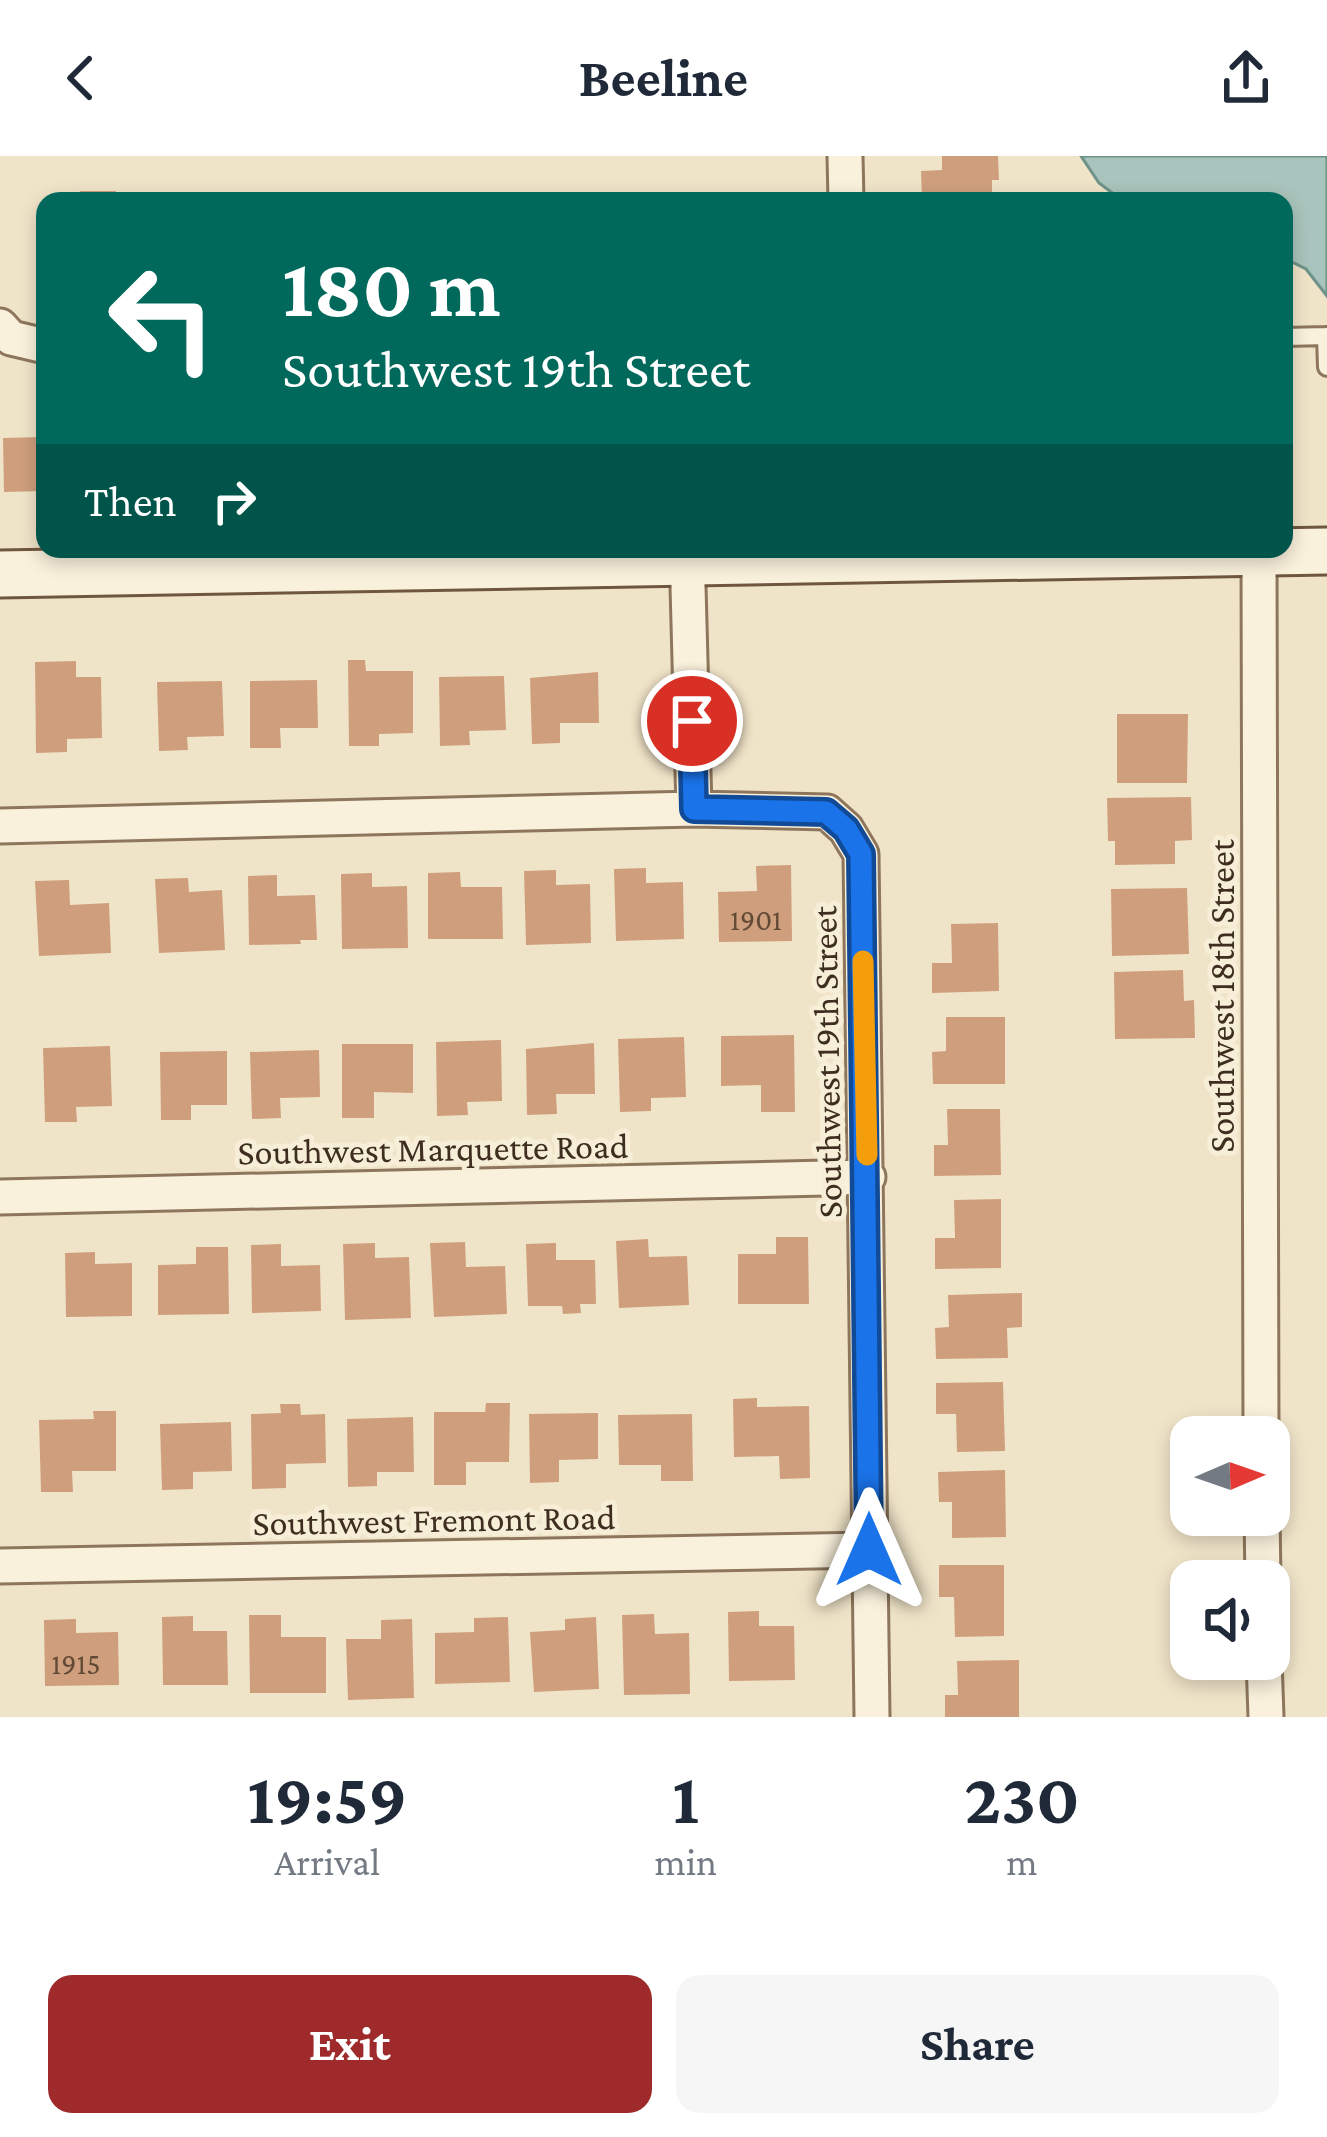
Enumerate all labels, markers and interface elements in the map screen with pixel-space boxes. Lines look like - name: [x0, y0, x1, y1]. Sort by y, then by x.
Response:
- icon: back: [48, 45, 114, 111]
- icon: share: [1213, 45, 1279, 111]
- text: Beeline: [579, 48, 748, 108]
- icon: left: [84, 240, 240, 396]
- text: 180 m: [282, 241, 501, 334]
- text: Southwest 19th Street: [282, 339, 751, 399]
- icon: right: [201, 468, 267, 534]
- text: Then: [84, 476, 177, 526]
- pin: [641, 670, 743, 772]
- icon: arrive: [659, 688, 725, 754]
- street label: Southwest 18th Street: [1202, 838, 1242, 1153]
- house number: 1901: [730, 903, 782, 936]
- street label: Southwest 19th Street: [804, 904, 850, 1218]
- street label: Southwest Marquette Road: [237, 1126, 629, 1172]
- north arrow: [1170, 1416, 1290, 1536]
- map controls: [1170, 1416, 1290, 1680]
- position arrow: [806, 1487, 932, 1613]
- street label: Southwest Fremont Road: [252, 1497, 616, 1543]
- button: sound: [1170, 1560, 1290, 1680]
- house number: 1915: [51, 1647, 101, 1680]
- text: 19:59: [247, 1758, 407, 1838]
- text: 1: [672, 1758, 699, 1838]
- text: 230: [964, 1758, 1080, 1838]
- text: Arrival: [274, 1840, 380, 1883]
- text: min: [655, 1840, 717, 1883]
- text: m: [1006, 1840, 1038, 1883]
- button: Exit: [48, 1975, 652, 2113]
- button: Share: [676, 1975, 1279, 2113]

